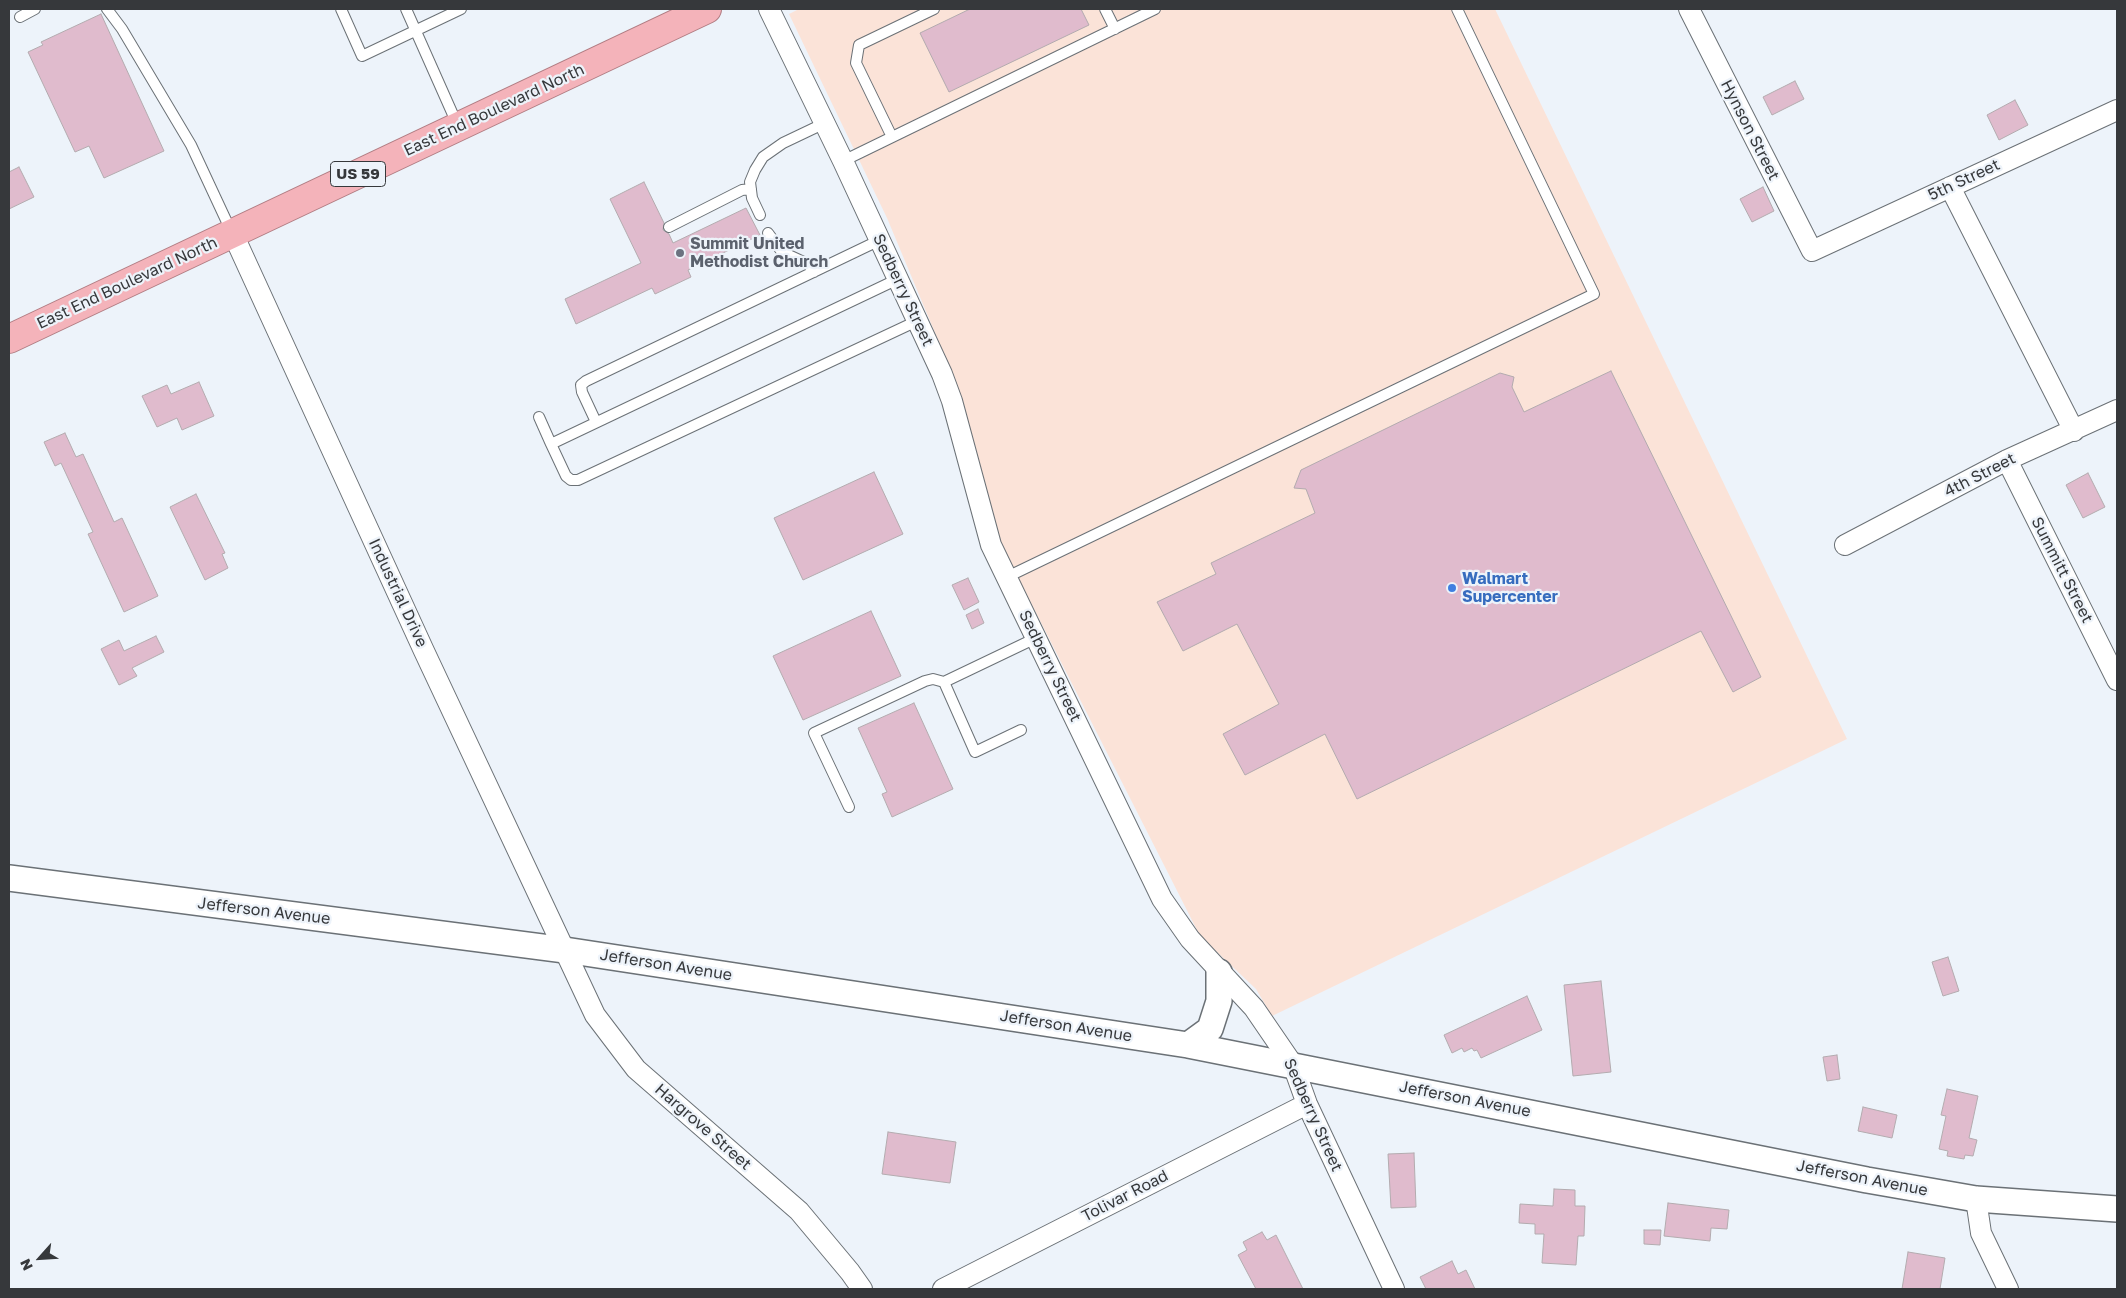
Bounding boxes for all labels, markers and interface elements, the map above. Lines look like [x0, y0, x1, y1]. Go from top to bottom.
street label: East End Boulevard North [401, 60, 587, 160]
street label: Hynson Street [1716, 77, 1784, 183]
street label: 5th Street [1925, 155, 2003, 205]
road number: US 59 [330, 162, 386, 186]
street label: Sedberry Street [869, 231, 937, 349]
street label: East End Boulevard North [34, 233, 220, 333]
place label: Summit United Methodist Church [690, 234, 828, 272]
marker: Summit United Methodist Church [674, 247, 686, 259]
street label: 4th Street [1941, 449, 2019, 501]
street label: Summitt Street [2027, 514, 2097, 626]
street label: Industrial Drive [364, 536, 432, 650]
place label: Walmart Supercenter [1462, 569, 1558, 607]
marker: Walmart Supercenter [1446, 582, 1458, 594]
street label: Sedberry Street [1015, 607, 1085, 725]
street label: Jefferson Avenue [197, 893, 331, 929]
street label: Jefferson Avenue [599, 945, 733, 985]
street label: Jefferson Avenue [999, 1006, 1133, 1046]
street label: Sedberry Street [1279, 1055, 1347, 1175]
street label: Jefferson Avenue [1398, 1077, 1532, 1121]
street label: Hargrove Street [651, 1080, 755, 1174]
street label: Jefferson Avenue [1795, 1156, 1929, 1200]
street label: Tolivar Road [1079, 1166, 1171, 1226]
north arrow [15, 1233, 65, 1283]
text: N [16, 1256, 36, 1273]

